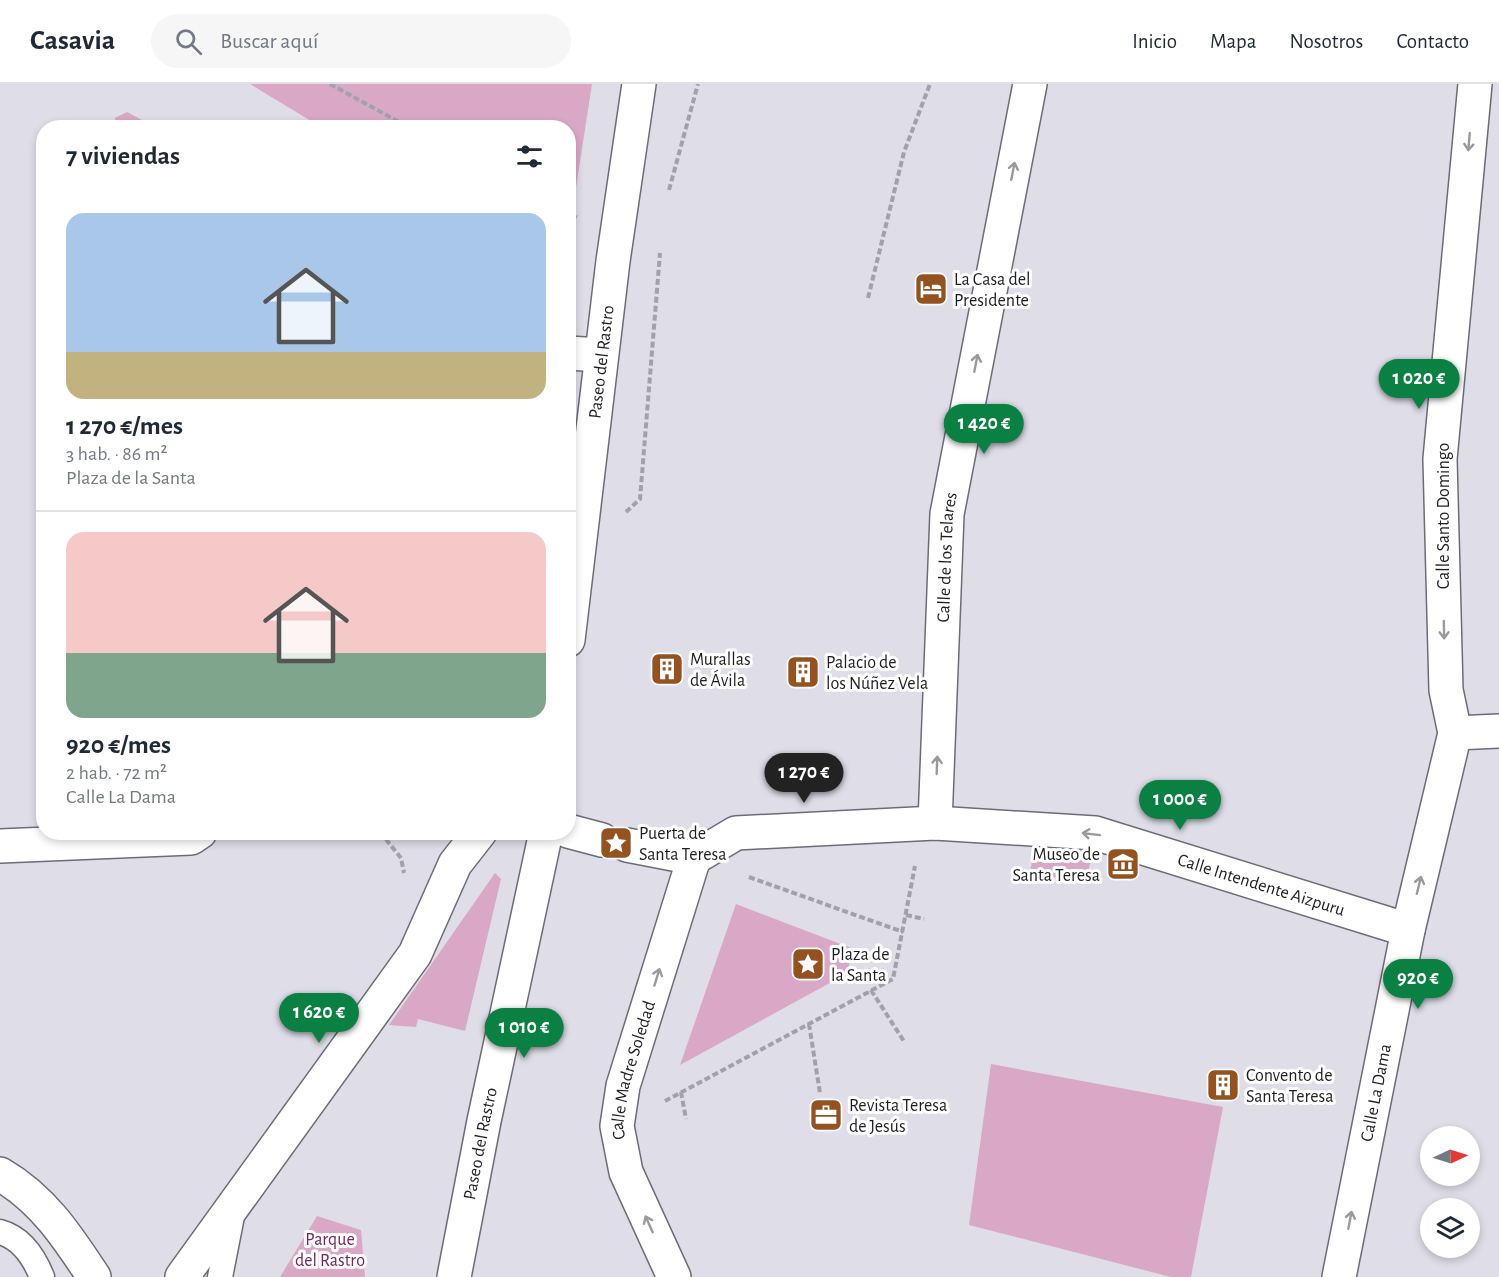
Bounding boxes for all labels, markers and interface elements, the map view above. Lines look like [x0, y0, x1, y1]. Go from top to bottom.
search box [151, 14, 571, 68]
icon: search [172, 25, 205, 58]
text: Casavia [30, 27, 115, 55]
text: Buscar aquí [220, 30, 318, 52]
text: Inicio [1132, 31, 1177, 52]
text: Mapa [1210, 31, 1257, 52]
text: Nosotros [1290, 31, 1363, 52]
text: Contacto [1396, 31, 1469, 52]
one-way arrow [1464, 132, 1475, 152]
icon: filters [513, 140, 546, 173]
text: 7 viviendas [66, 143, 180, 169]
one-way arrow [1008, 162, 1019, 182]
icon: home [252, 252, 360, 360]
hotel icon: La Casa del Presidente [913, 271, 949, 307]
place label: La Casa del Presidente [954, 271, 1030, 310]
street label: Paseo del Rastro [586, 304, 618, 420]
one-way arrow [971, 354, 982, 373]
pin: 1 020 € [1364, 359, 1474, 410]
text: 1 020 € [1393, 368, 1445, 388]
pin: 1 420 € [929, 404, 1039, 455]
text: 1 270 €/mes [66, 413, 183, 439]
text: 1 420 € [958, 413, 1010, 433]
street label: Calle Santo Domingo [1435, 443, 1453, 589]
text: 3 hab. · 86 m² [66, 444, 167, 464]
text: Plaza de la Santa [66, 468, 196, 488]
street label: Calle de los Telares [935, 491, 961, 623]
icon: home [252, 571, 360, 679]
one-way arrow [1439, 619, 1450, 639]
building icon: Murallas de Ávila [649, 651, 685, 687]
place label: Murallas de Ávila [690, 651, 751, 690]
building icon: Palacio de los Núñez Vela [785, 654, 821, 690]
place label: Palacio de los Núñez Vela [826, 654, 928, 693]
text: 920 €/mes [66, 732, 171, 758]
pin: 1 270 € [749, 753, 859, 804]
one-way arrow [932, 755, 943, 775]
text: 1 270 € [778, 762, 830, 782]
text: 2 hab. · 72 m² [66, 763, 167, 783]
pin: 1 000 € [1125, 780, 1235, 831]
text: Calle La Dama [66, 787, 176, 807]
text: 1 000 € [1153, 789, 1207, 809]
place icon: Puerta de Santa Teresa [598, 825, 634, 861]
place label: Puerta de Santa Teresa [639, 825, 727, 864]
one-way arrow [1082, 828, 1101, 839]
place label: Museo de Santa Teresa [1012, 846, 1100, 885]
museum icon: Museo de Santa Teresa [1105, 846, 1141, 882]
street label: Calle Intendente Aizpuru [1175, 851, 1347, 920]
one-way arrow [1414, 875, 1425, 895]
place icon: Plaza de la Santa [790, 946, 826, 982]
place label: Plaza de la Santa [831, 946, 889, 985]
pin: 920 € [1376, 959, 1460, 1010]
one-way arrow [652, 968, 663, 987]
text: 920 € [1397, 968, 1439, 988]
pin: 1 620 € [264, 993, 374, 1044]
street label: Calle Madre Soledad [608, 999, 659, 1141]
text: 1 620 € [293, 1002, 345, 1022]
pin: 1 010 € [469, 1008, 579, 1059]
text: 1 010 € [499, 1017, 549, 1037]
street label: Calle La Dama [1358, 1042, 1395, 1143]
building icon: Convento de Santa Teresa [1205, 1067, 1241, 1103]
place label: Convento de Santa Teresa [1246, 1067, 1334, 1106]
street label: Paseo del Rastro [461, 1086, 501, 1201]
office icon: Revista Teresa de Jesús [808, 1097, 844, 1133]
place label: Revista Teresa de Jesús [849, 1097, 947, 1136]
north arrow [1420, 1126, 1480, 1186]
map controls [1420, 1126, 1480, 1258]
button: layers [1420, 1198, 1480, 1258]
one-way arrow [1345, 1210, 1356, 1230]
one-way arrow [642, 1216, 654, 1234]
park label: Parque del Rastro [295, 1231, 365, 1270]

